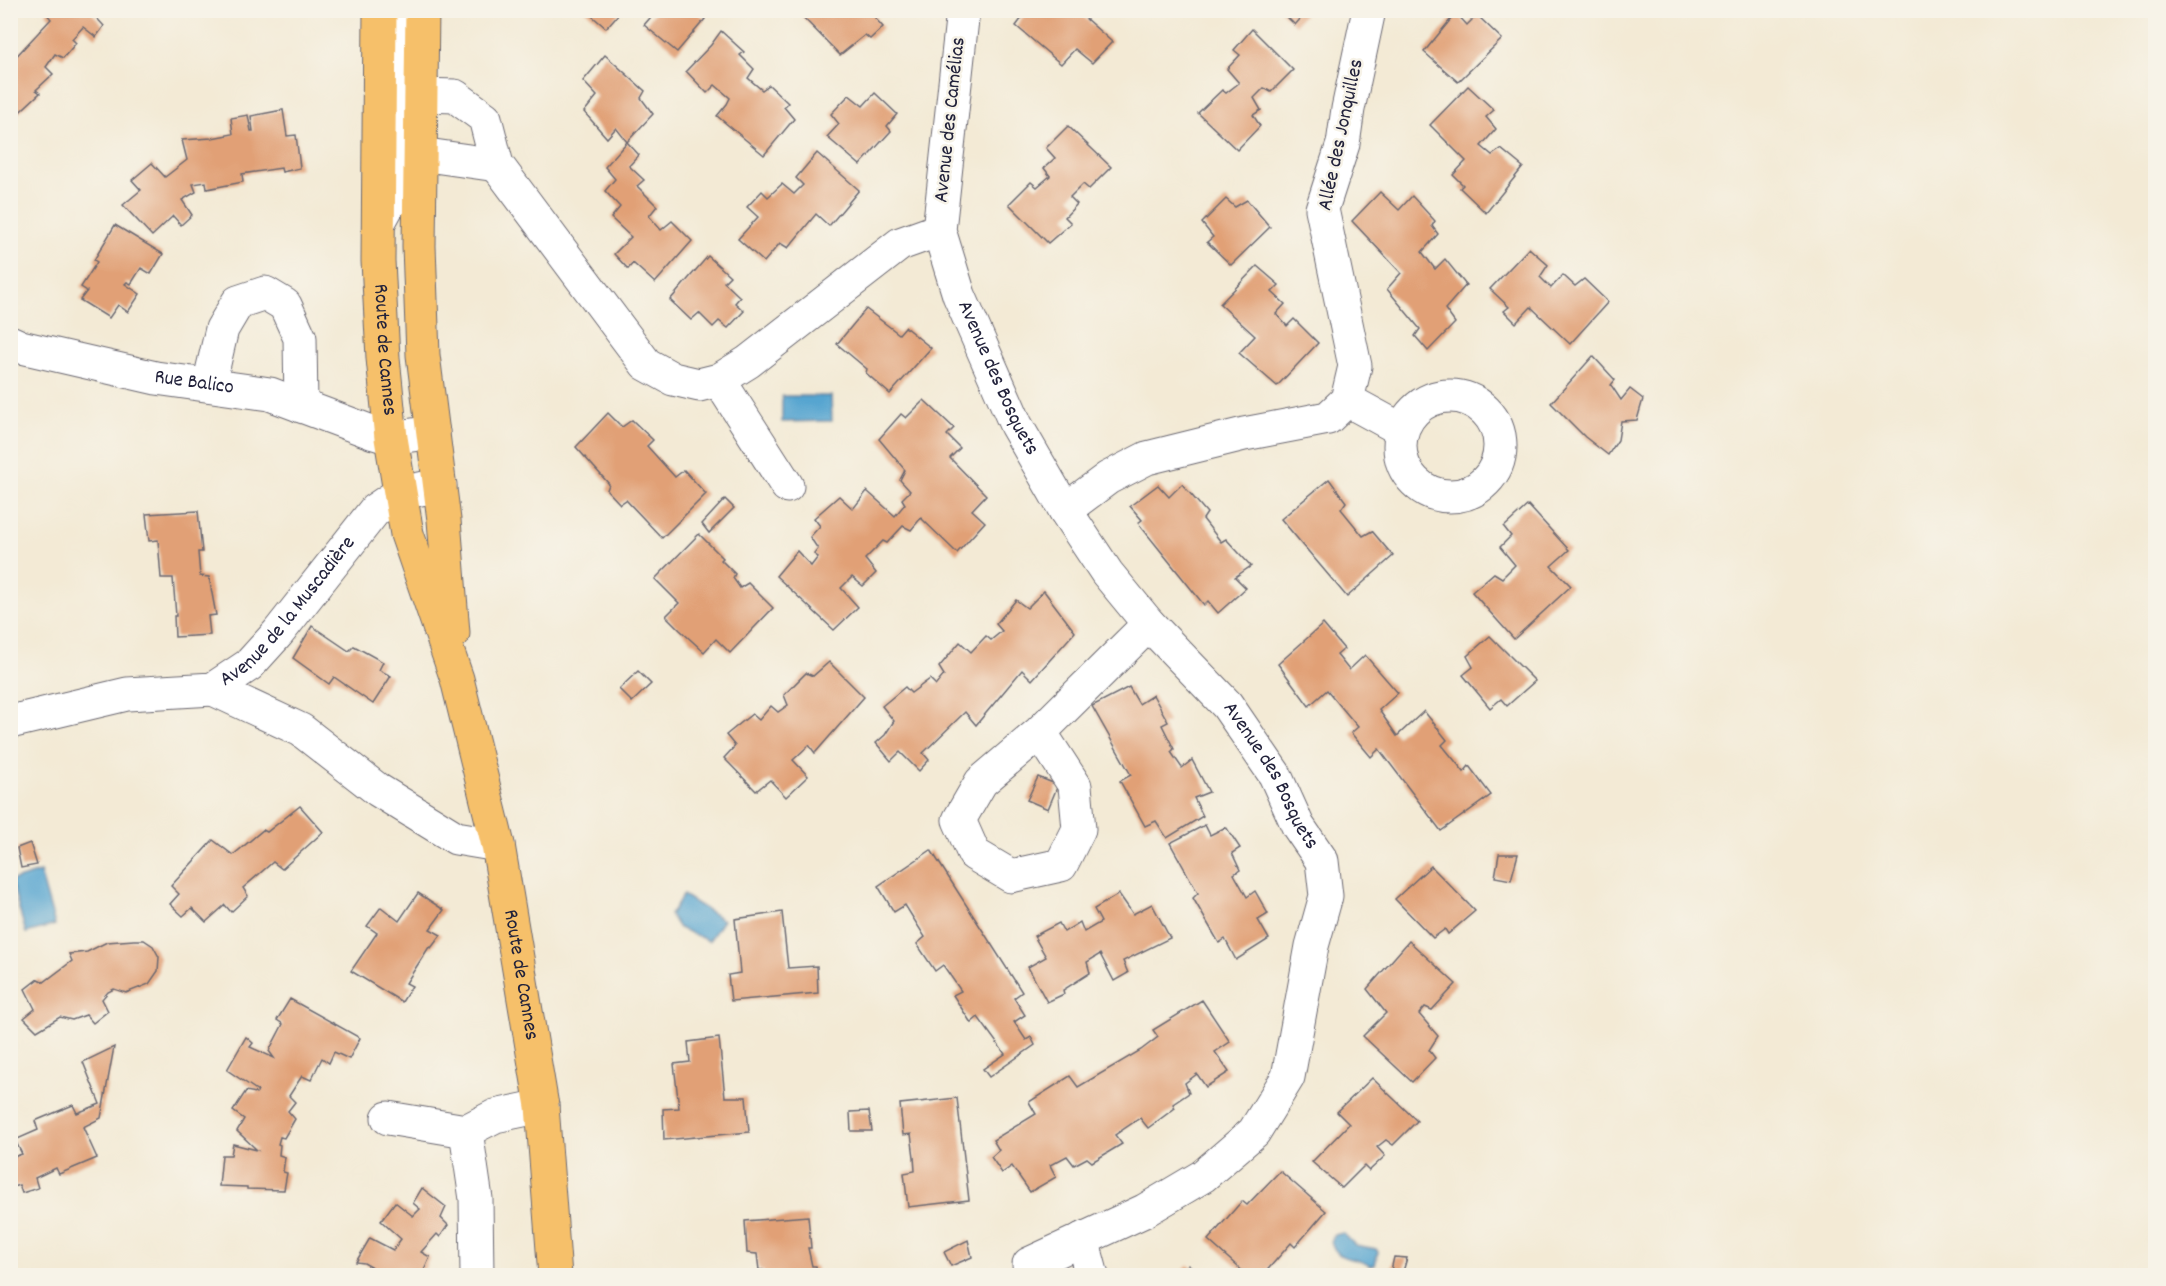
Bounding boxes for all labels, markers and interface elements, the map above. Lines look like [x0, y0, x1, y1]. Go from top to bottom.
street label: Avenue des Camélias [927, 36, 975, 204]
street label: Allée des Jonquilles [1311, 56, 1373, 214]
street label: Route de Cannes [364, 283, 404, 417]
street label: Avenue des Bosquets [948, 296, 1046, 462]
street label: Rue Balico [152, 363, 236, 404]
street label: Avenue de la Muscadière [214, 530, 364, 695]
street label: Avenue des Bosquets [1214, 696, 1325, 856]
street label: Route de Cannes [494, 907, 546, 1043]

